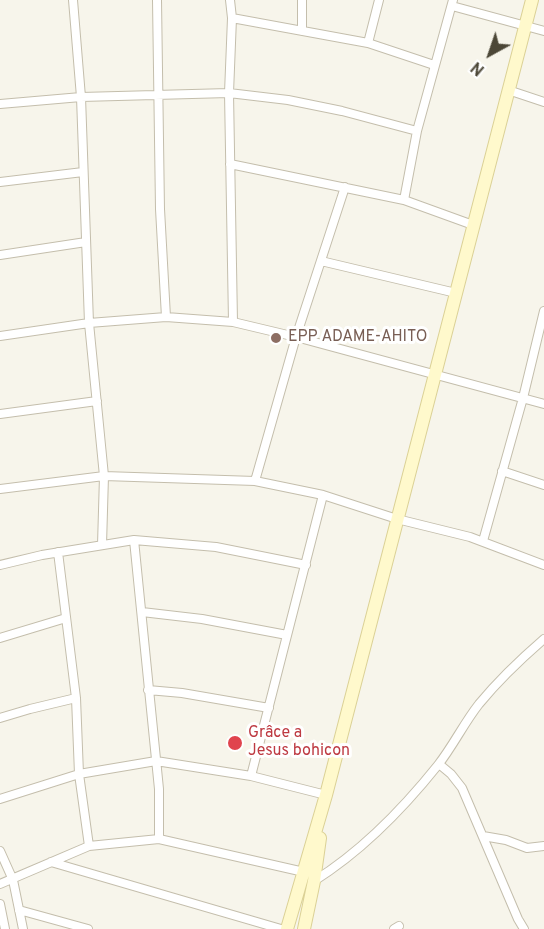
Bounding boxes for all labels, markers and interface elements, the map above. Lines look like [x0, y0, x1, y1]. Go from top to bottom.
north arrow [460, 24, 520, 84]
text: N [468, 56, 489, 79]
place label: EPP ADAME-AHITO [288, 328, 427, 348]
marker: EPP ADAME-AHITO [269, 331, 283, 345]
place label: Grâce a Jesus bohicon [248, 724, 350, 762]
marker: Grâce a Jesus bohicon [226, 734, 244, 752]

